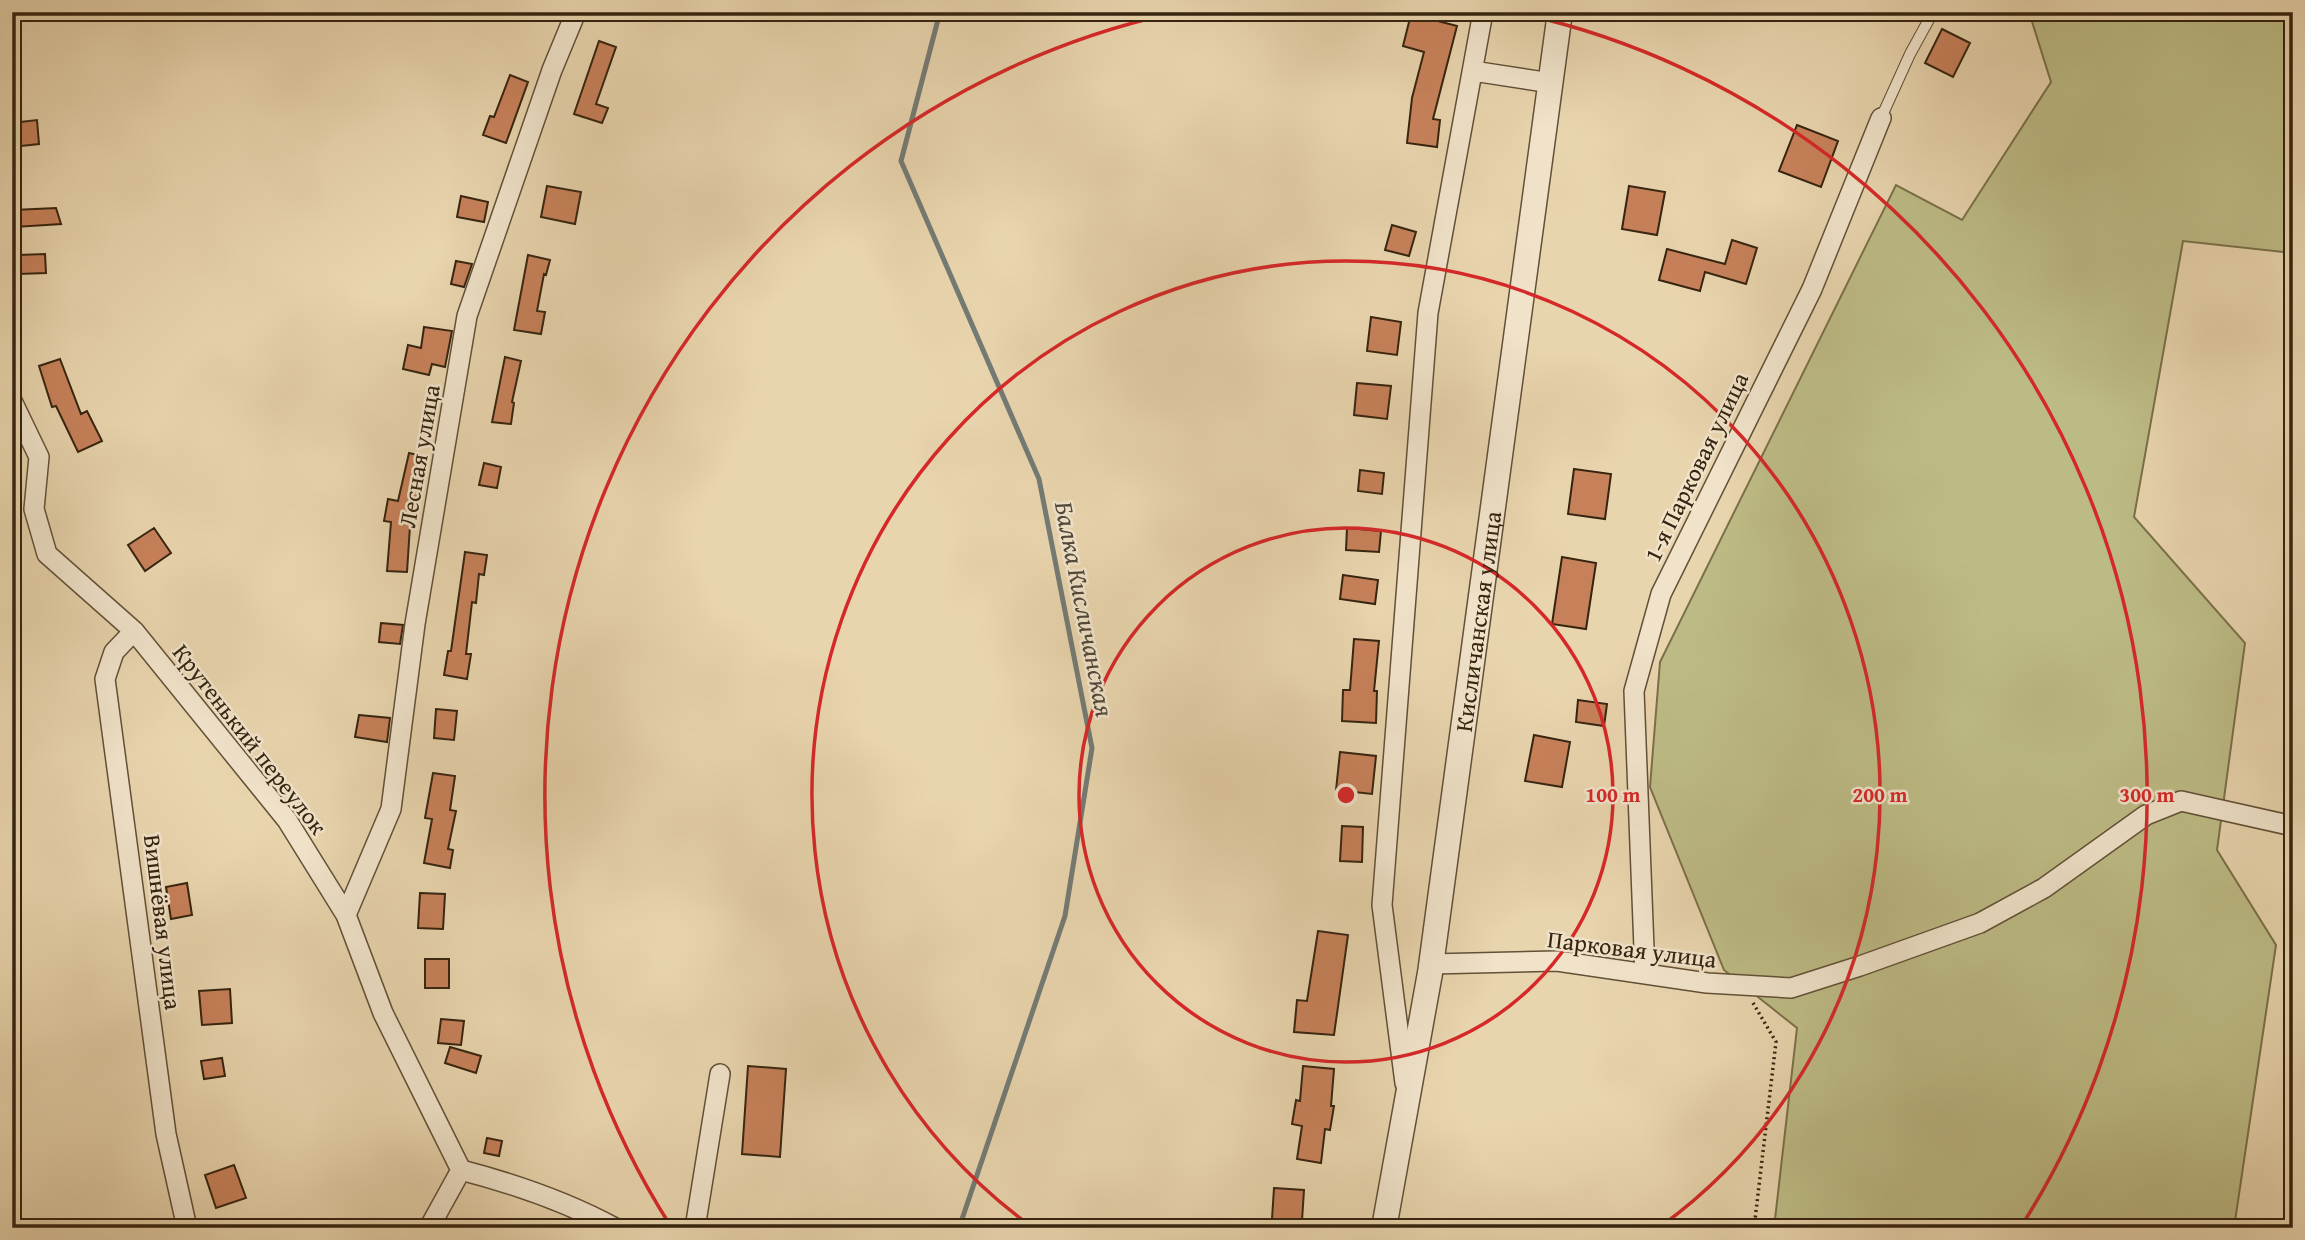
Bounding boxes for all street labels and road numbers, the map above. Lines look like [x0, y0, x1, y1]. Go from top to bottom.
street label: 1-я Парковая улица [1635, 366, 1757, 568]
street label: Лесная улица [389, 381, 449, 530]
street label: Кисличанская улица [1445, 508, 1510, 734]
street label: Крутенький переулок [164, 636, 336, 842]
street label: Вишнёвая улица [135, 832, 191, 1012]
street label: Парковая улица [1545, 921, 1719, 977]

